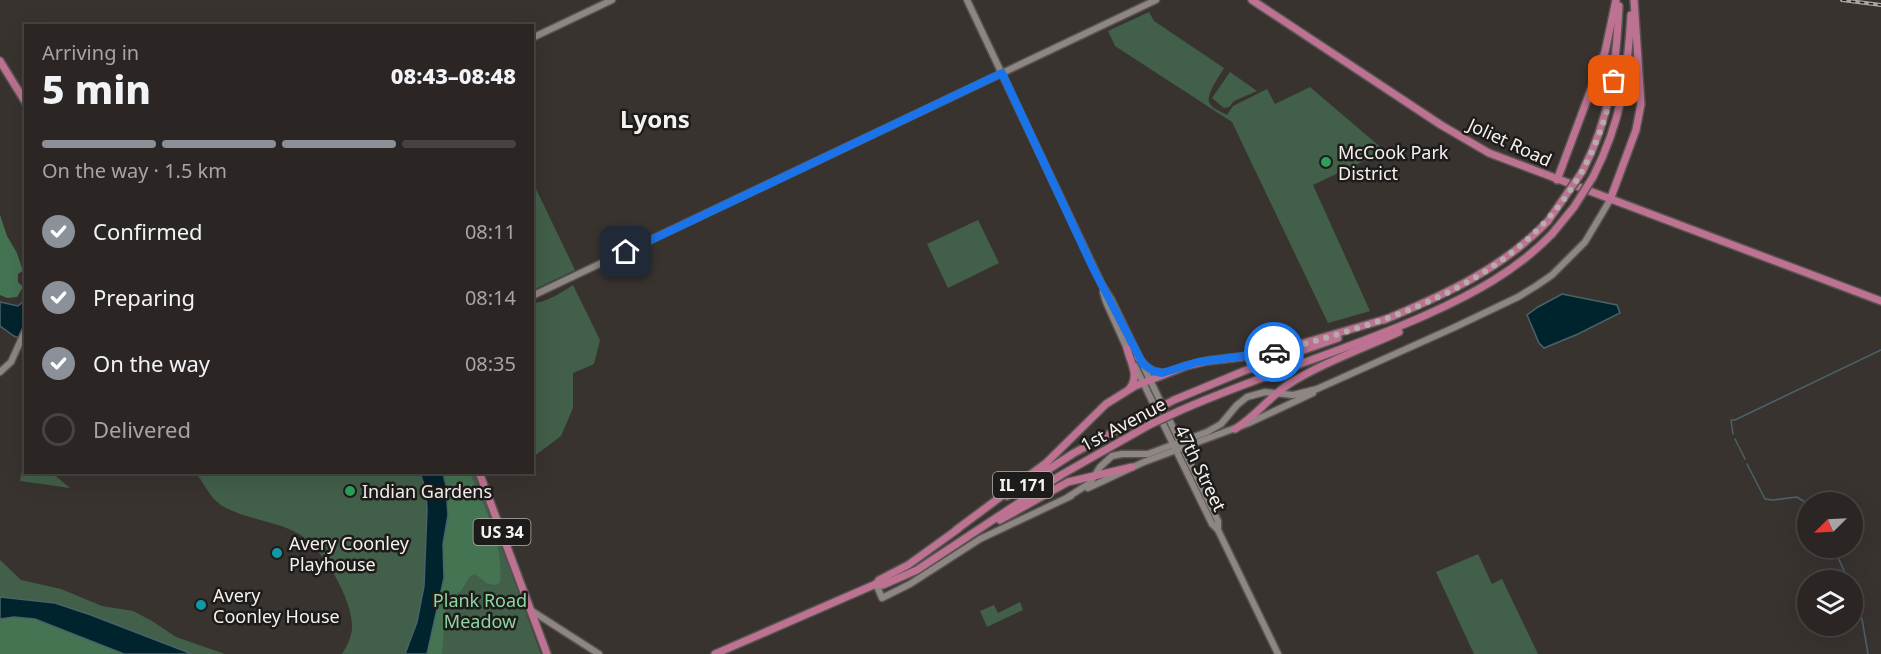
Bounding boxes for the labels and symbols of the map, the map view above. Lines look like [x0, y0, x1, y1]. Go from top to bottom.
pin [1588, 55, 1639, 106]
district label: Lyons [620, 102, 690, 135]
street label: Joliet Road [1462, 111, 1556, 172]
place label: McCook Park District [1338, 140, 1449, 185]
marker: McCook Park District [1319, 155, 1333, 169]
pin [600, 226, 651, 277]
courier [1244, 322, 1304, 382]
street label: 1st Avenue [1076, 392, 1170, 456]
street label: 47th Street [1170, 421, 1232, 516]
road number: IL 171 [993, 472, 1053, 498]
place label: Indian Gardens [362, 479, 492, 503]
marker: Indian Gardens [343, 484, 357, 498]
north arrow [1797, 492, 1863, 558]
road number: US 34 [474, 519, 530, 545]
place label: Avery Coonley Playhouse [289, 531, 410, 576]
marker: Avery Coonley Playhouse [270, 546, 284, 560]
place label: Avery Coonley House [213, 583, 340, 628]
park label: Plank Road Meadow [433, 588, 527, 633]
marker: Avery Coonley House [194, 598, 208, 612]

